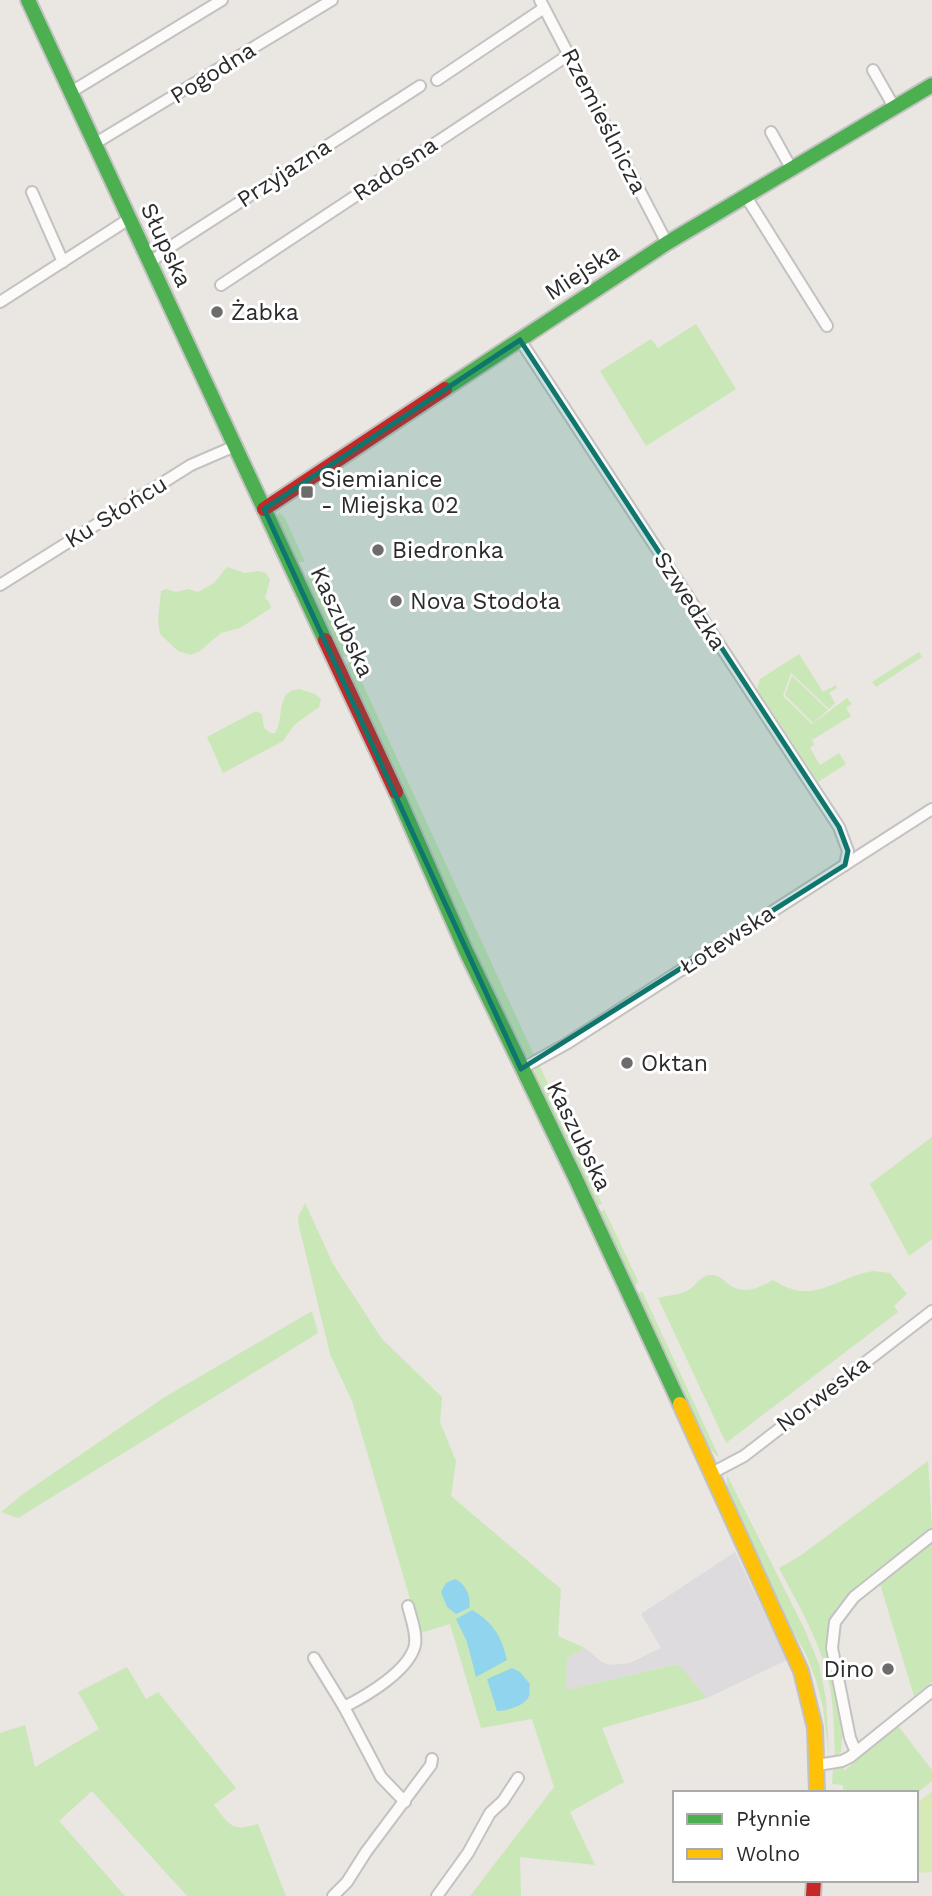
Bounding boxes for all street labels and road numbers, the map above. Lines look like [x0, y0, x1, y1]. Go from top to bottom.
street label: Pogodna [165, 36, 261, 110]
street label: Rzemieślnicza [556, 44, 652, 198]
street label: Radosna [348, 131, 442, 207]
street label: Przyjazna [232, 133, 336, 213]
street label: Słupska [135, 199, 197, 291]
street label: Miejska [540, 238, 624, 306]
street label: Ku Słońcu [60, 470, 172, 554]
street label: Szwedzka [648, 547, 732, 655]
street label: Kaszubska [305, 562, 379, 682]
street label: Łotewska [675, 899, 779, 981]
street label: Kaszubska [541, 1077, 617, 1195]
street label: Norweska [771, 1350, 875, 1438]

